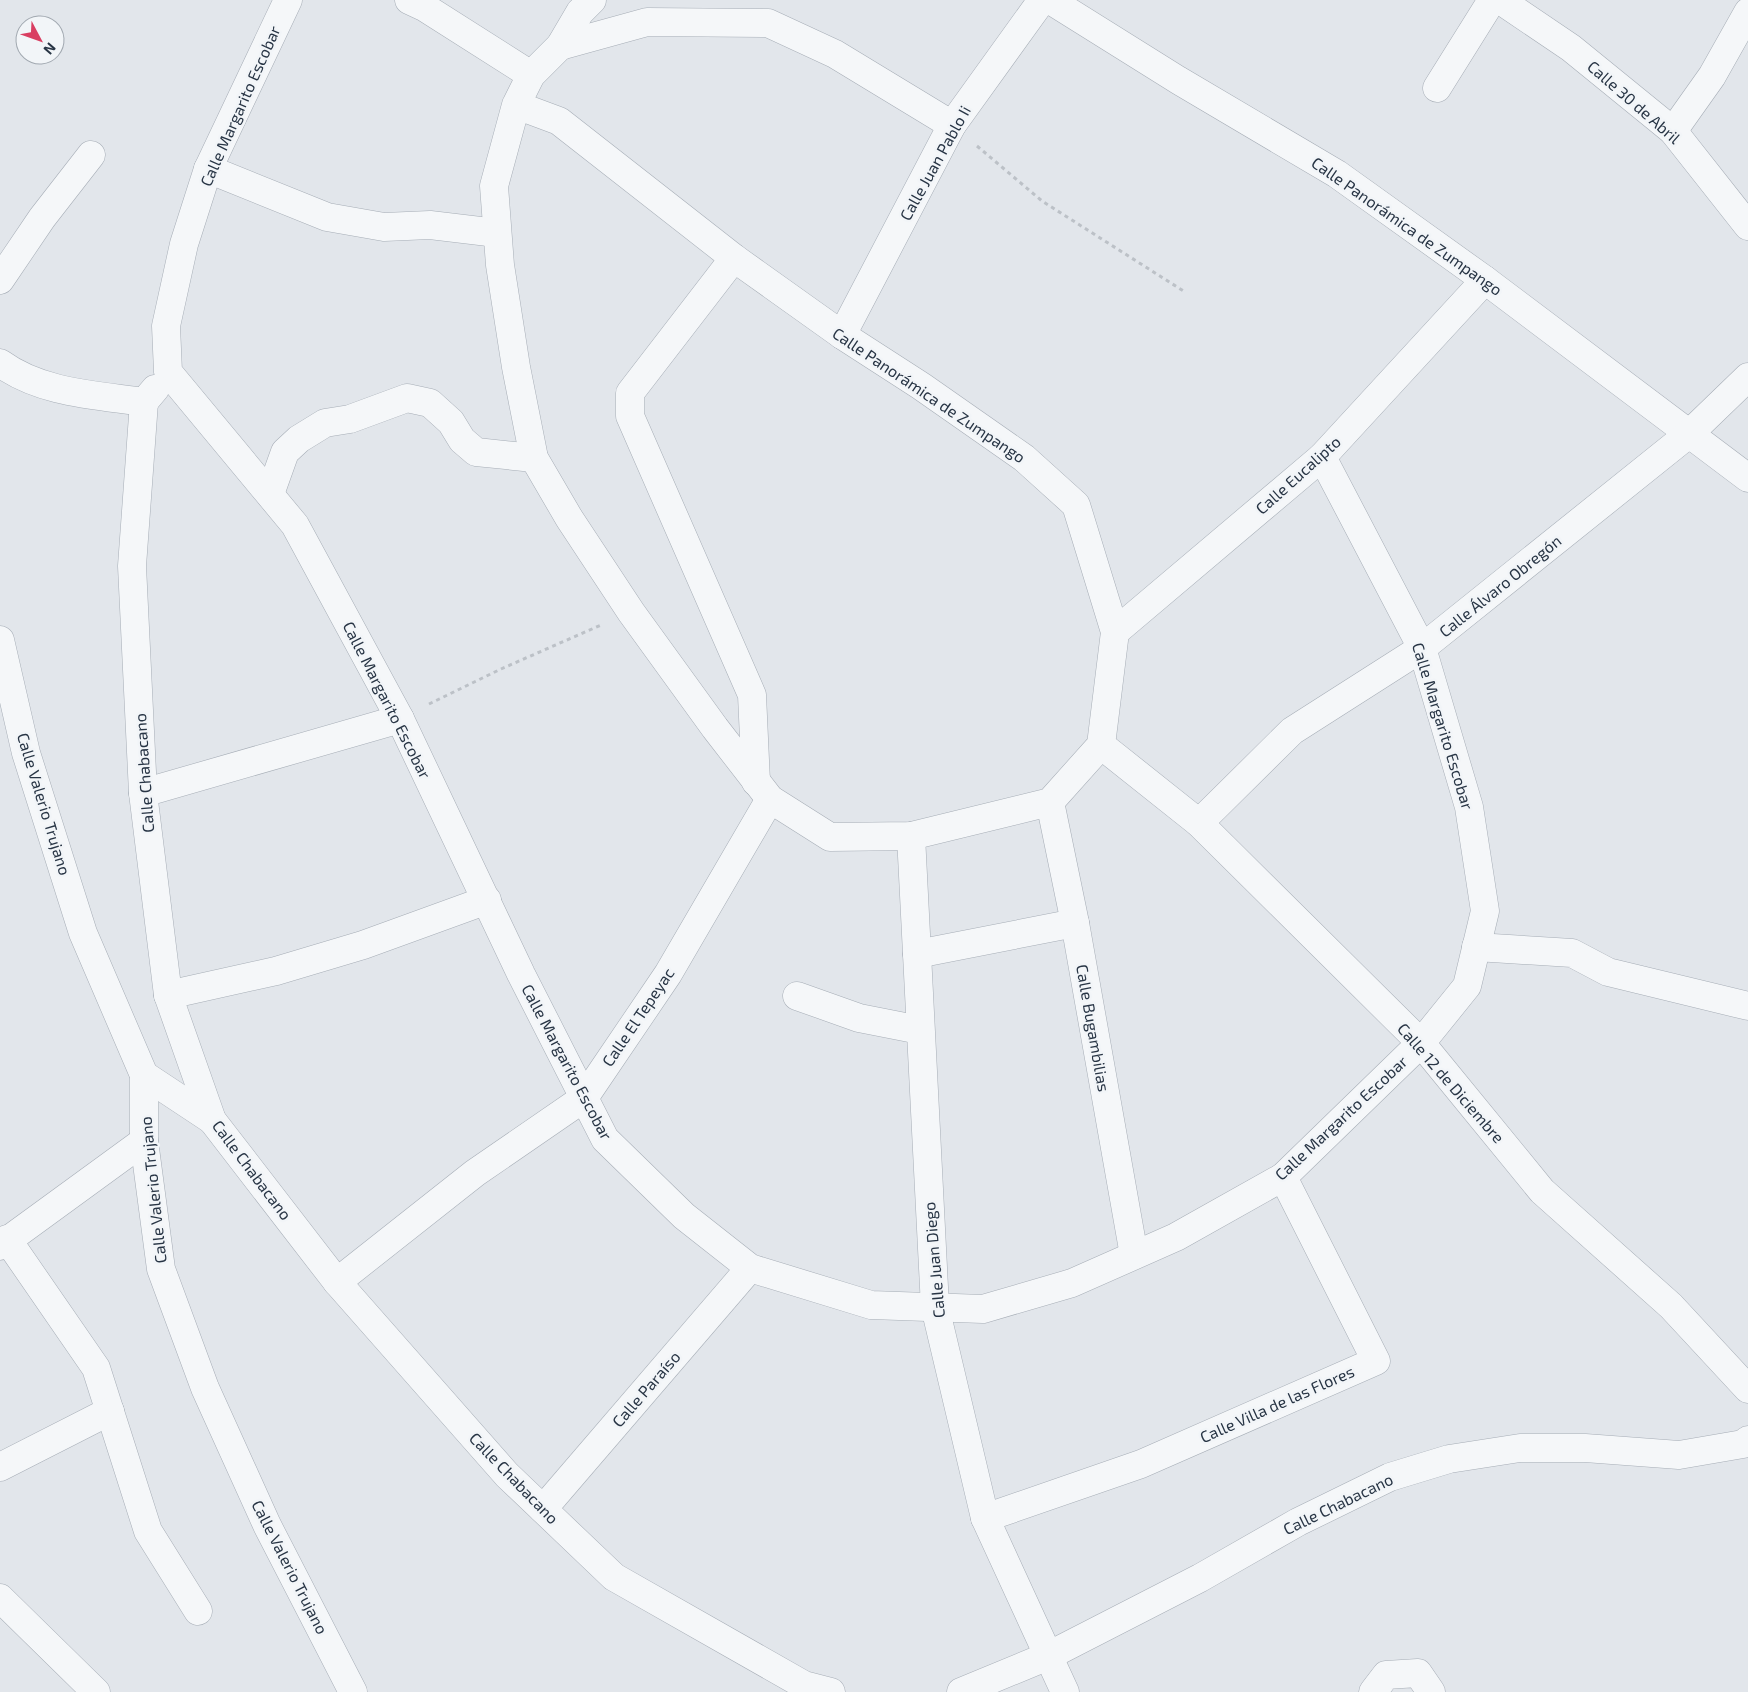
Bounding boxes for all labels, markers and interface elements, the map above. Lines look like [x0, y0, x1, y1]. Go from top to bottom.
north arrow [15, 15, 65, 65]
street label: Calle Margarito Escobar [196, 22, 284, 189]
text: N [40, 39, 60, 58]
street label: Calle 30 de Abril [1584, 56, 1685, 147]
street label: Calle Juan Pablo Ii [895, 102, 974, 223]
street label: Calle Panorámica de Zumpango [1308, 152, 1506, 299]
street label: Calle Panorámica de Zumpango [829, 323, 1029, 466]
street label: Calle Eucalipto [1251, 432, 1344, 518]
street label: Calle Álvaro Obregón [1435, 531, 1565, 641]
street label: Calle Margarito Escobar [340, 618, 436, 782]
street label: Calle Margarito Escobar [1409, 640, 1478, 812]
street label: Calle Chabacano [130, 713, 157, 833]
street label: Calle Valerio Trujano [13, 730, 75, 878]
street label: Calle Bugambilias [1073, 963, 1114, 1093]
street label: Calle El Tepeyac [598, 964, 678, 1070]
street label: Calle Margarito Escobar [518, 981, 617, 1143]
street label: Calle 12 de Diciembre [1394, 1019, 1509, 1147]
street label: Calle Margarito Escobar [1271, 1051, 1411, 1184]
street label: Calle Valerio Trujano [135, 1115, 171, 1265]
street label: Calle Chabacano [209, 1116, 296, 1223]
street label: Calle Juan Diego [919, 1201, 948, 1319]
street label: Calle Paraíso [608, 1347, 684, 1430]
street label: Calle Villa de las Flores [1197, 1361, 1357, 1446]
street label: Calle Chabacano [466, 1428, 563, 1527]
street label: Calle Chabacano [1280, 1469, 1396, 1538]
street label: Calle Valerio Trujano [248, 1497, 332, 1637]

